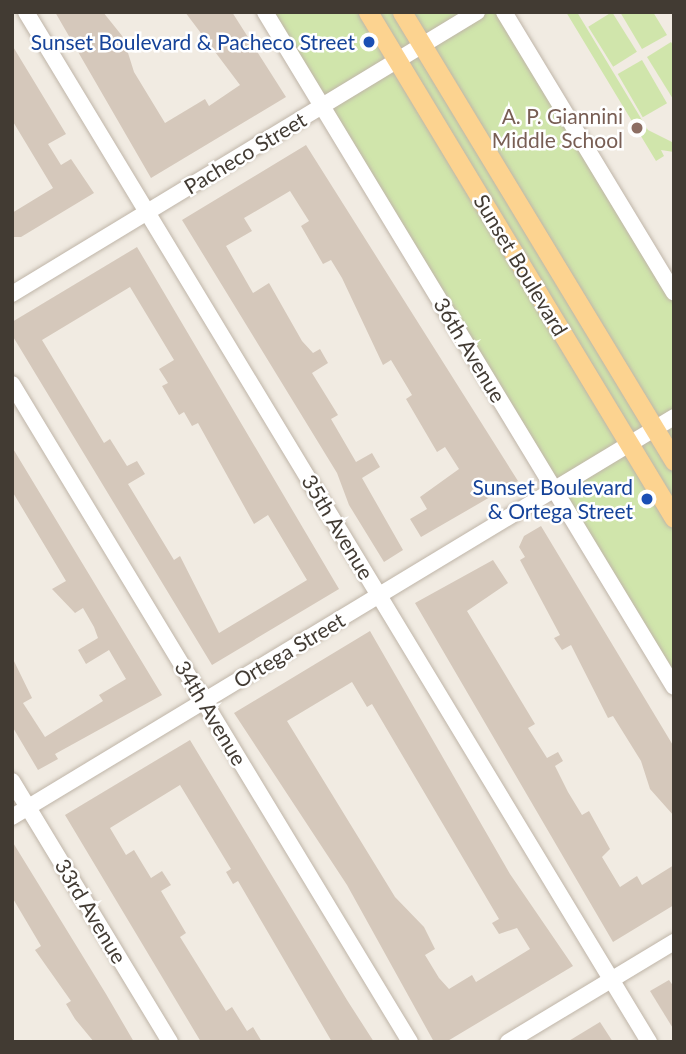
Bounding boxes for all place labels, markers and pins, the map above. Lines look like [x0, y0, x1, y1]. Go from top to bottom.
place label: Sunset Boulevard & Pacheco Street [31, 29, 355, 55]
marker: Sunset Boulevard & Pacheco Street [361, 34, 377, 50]
place label: A. P. Giannini Middle School [492, 103, 623, 153]
marker: A. P. Giannini Middle School [629, 120, 645, 136]
place label: Sunset Boulevard & Ortega Street [472, 474, 633, 524]
marker: Sunset Boulevard & Ortega Street [639, 491, 655, 507]

